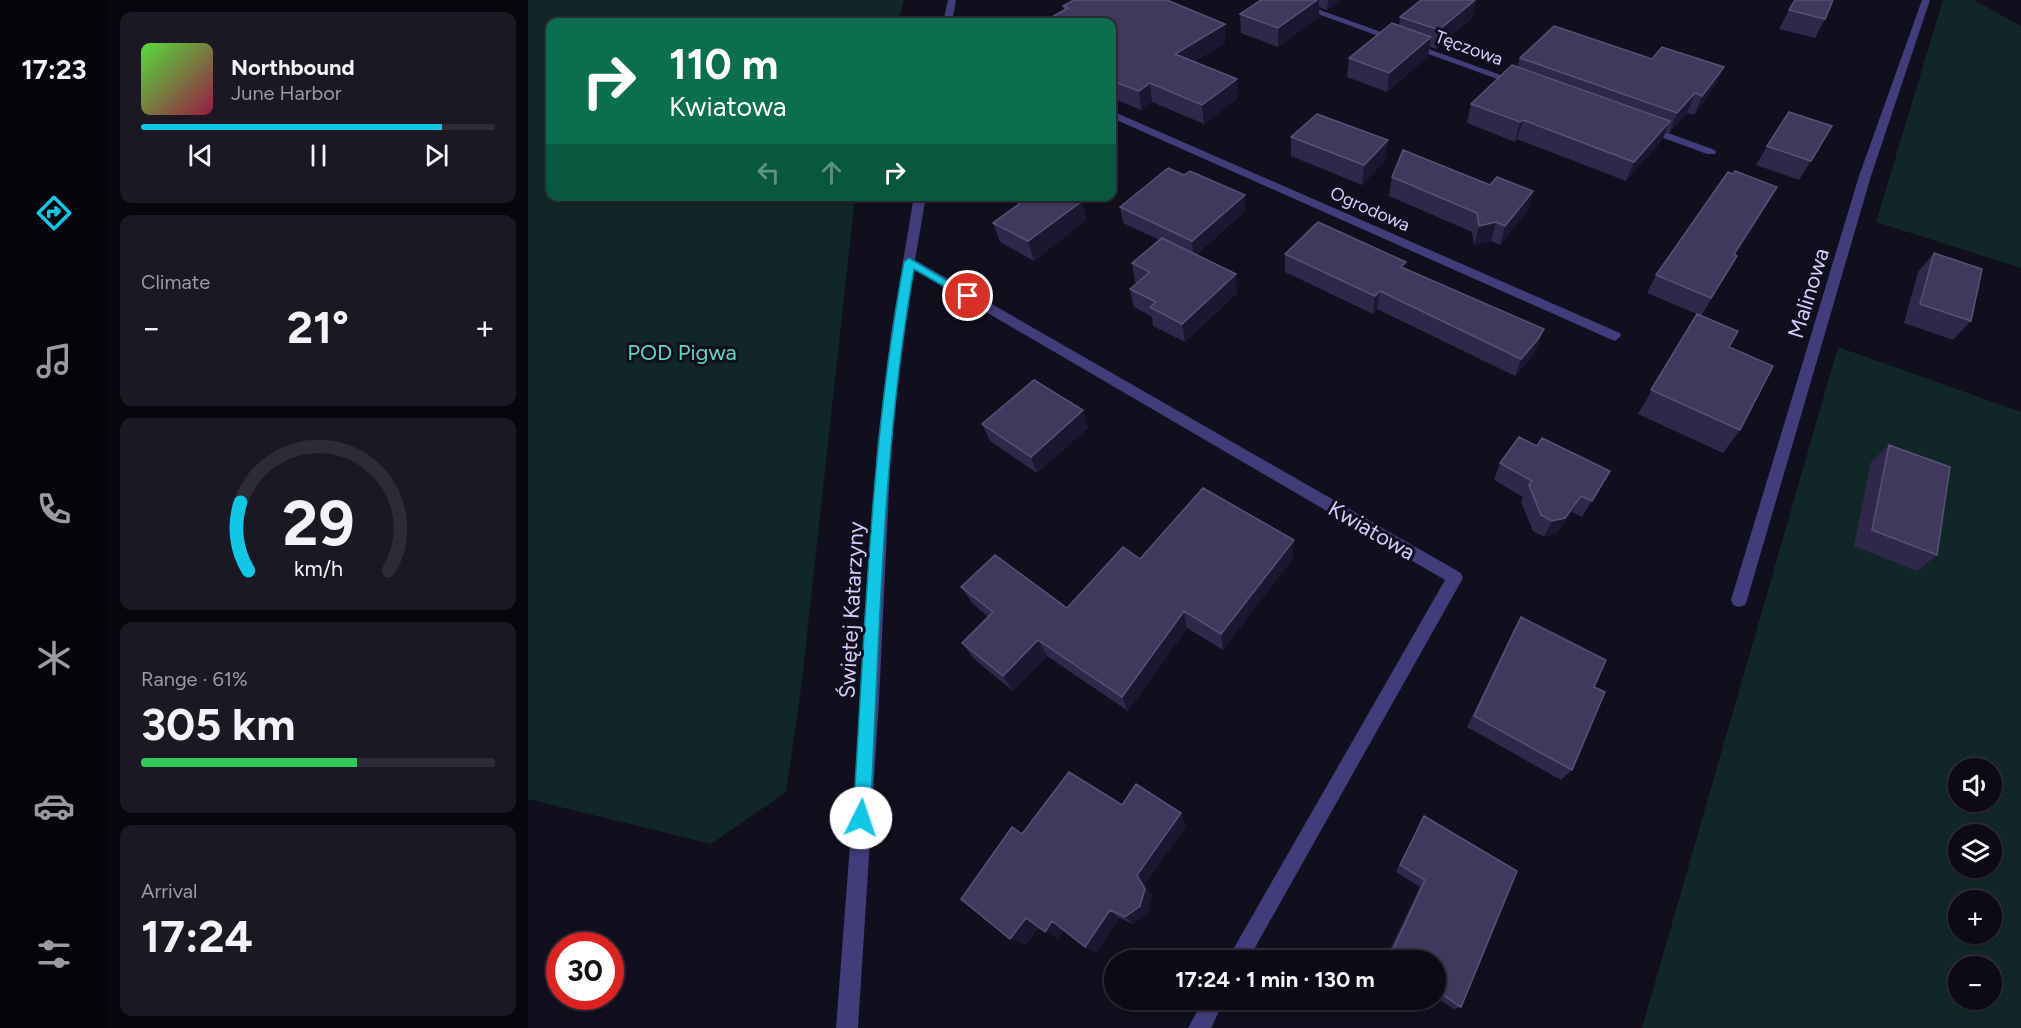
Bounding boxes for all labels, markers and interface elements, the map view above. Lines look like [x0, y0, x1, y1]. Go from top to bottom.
street label: Tęczowa [1432, 26, 1506, 70]
text: 110 m [669, 39, 778, 90]
icon: right [570, 42, 648, 120]
text: 17:23 [21, 53, 87, 86]
text: Northbound [231, 54, 355, 81]
text: June Harbor [231, 81, 342, 105]
text: Kwiatowa [669, 90, 787, 123]
icon: previous [184, 139, 217, 172]
icon: pause [302, 139, 335, 172]
icon: next [420, 139, 453, 172]
icon: left [752, 156, 785, 189]
icon: ahead [815, 156, 848, 189]
icon: right [878, 156, 911, 189]
street label: Ogrodowa [1327, 182, 1413, 236]
icon: directions [33, 192, 75, 234]
street label: Malinowa [1782, 245, 1835, 341]
text: Climate [141, 270, 210, 294]
pin [942, 270, 993, 321]
icon: arrive [951, 279, 984, 312]
text: 21° [287, 300, 349, 354]
text: − [141, 308, 162, 347]
text: + [474, 308, 495, 347]
park label: POD Pigwa [627, 339, 737, 366]
icon: music [33, 340, 75, 382]
text: 29 [282, 486, 354, 561]
icon: phone [33, 488, 75, 530]
street label: Kwiatowa [1324, 495, 1420, 566]
street label: Świętej Katarzyny [833, 521, 870, 699]
text: km/h [294, 556, 342, 581]
icon: climate [33, 637, 75, 679]
text: Range · 61% [141, 667, 248, 691]
text: 305 km [141, 697, 296, 751]
map controls [1948, 758, 2002, 1010]
button: sound [1948, 758, 2002, 812]
icon: car [33, 785, 75, 827]
position arrow [829, 786, 893, 850]
button: layers [1948, 824, 2002, 878]
text: Arrival [141, 879, 197, 903]
button: + [1948, 890, 2002, 944]
text: 17:24 [141, 909, 253, 963]
speed limit sign: 30 [546, 932, 624, 1010]
icon: filters [33, 933, 75, 975]
button: − [1948, 956, 2002, 1010]
text: 17:24 · 1 min · 130 m [1175, 966, 1375, 993]

